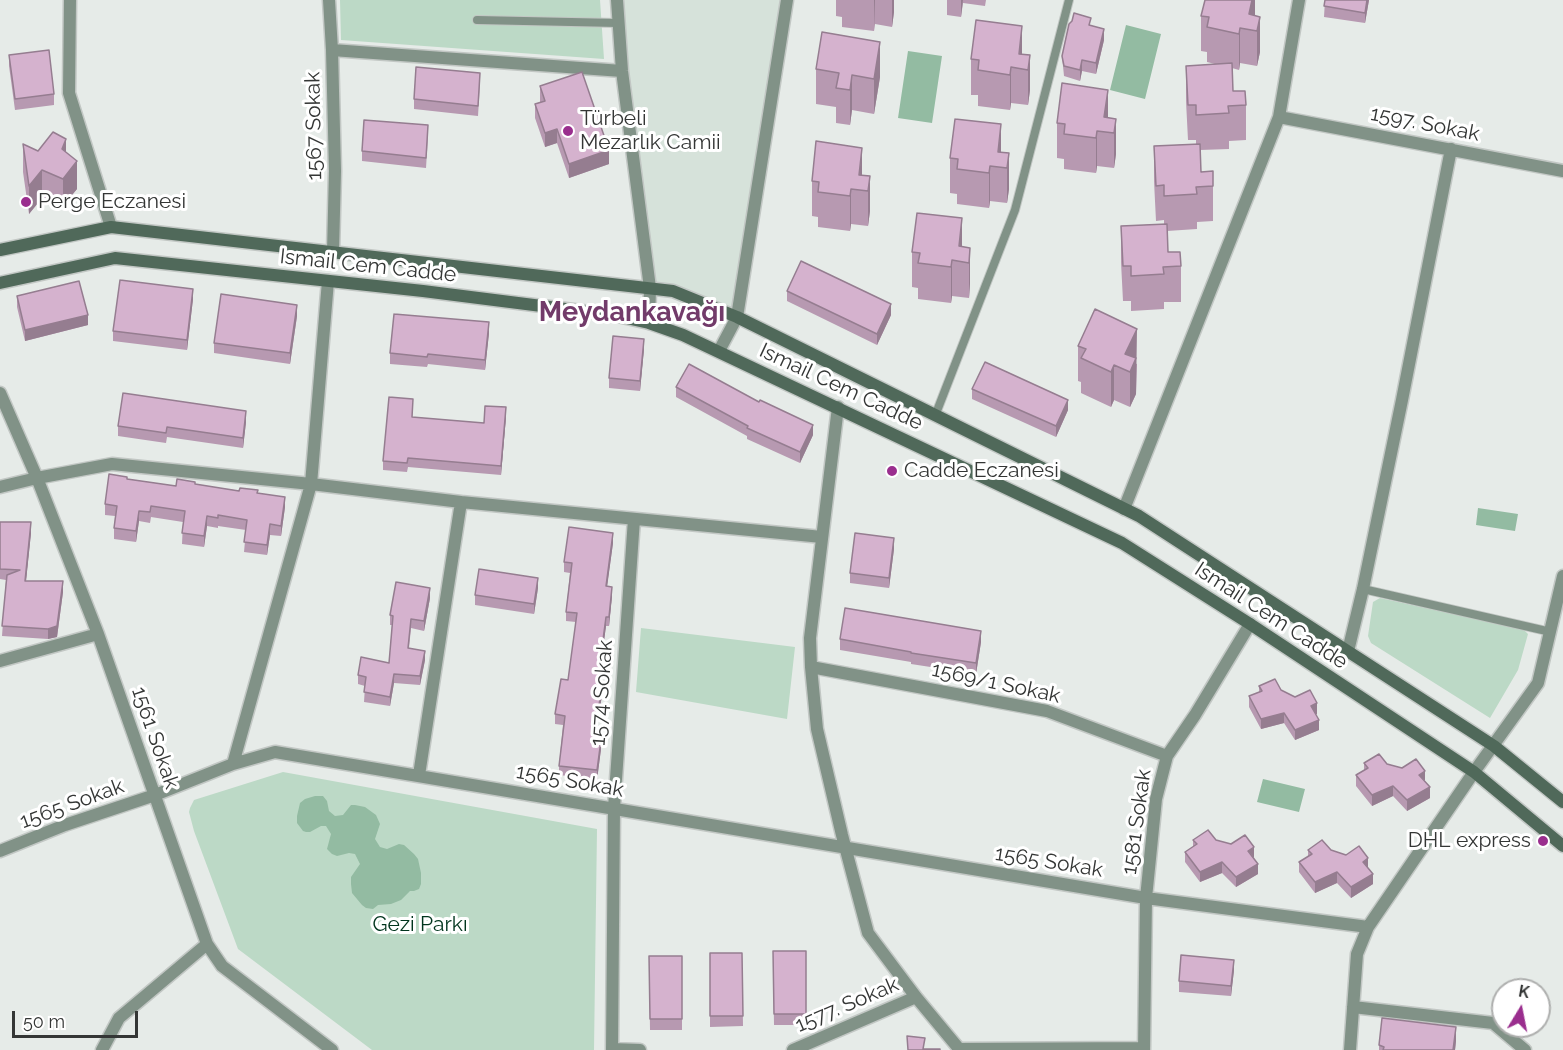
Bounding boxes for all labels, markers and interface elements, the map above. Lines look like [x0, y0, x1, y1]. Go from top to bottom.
street label: 1567 Sokak [300, 71, 328, 181]
street label: 1597. Sokak [1368, 101, 1482, 147]
place label: Türbeli Mezarlık Camii [580, 106, 721, 156]
marker: Türbeli Mezarlık Camii [561, 124, 575, 138]
place label: Perge Eczanesi [38, 189, 186, 215]
marker: Perge Eczanesi [19, 195, 33, 209]
street label: Ismail Cem Cadde [279, 244, 457, 288]
district label: Meydankavağı [539, 297, 725, 329]
street label: Ismail Cem Cadde [755, 338, 927, 436]
place label: Cadde Eczanesi [904, 458, 1059, 484]
marker: Cadde Eczanesi [885, 464, 899, 478]
street label: Ismail Cem Cadde [1190, 557, 1352, 675]
street label: 1574 Sokak [586, 639, 618, 747]
street label: 1569/1 Sokak [929, 657, 1063, 709]
street label: 1561 Sokak [126, 684, 184, 792]
street label: 1565 Sokak [514, 759, 626, 803]
street label: 1581 Sokak [1117, 768, 1157, 876]
street label: 1565 Sokak [17, 774, 127, 834]
place label: DHL express [1408, 828, 1531, 854]
marker: DHL express [1536, 834, 1550, 848]
street label: 1565 Sokak [993, 841, 1105, 883]
park label: Gezi Parkı [373, 912, 467, 938]
street label: 1577. Sokak [792, 972, 902, 1038]
north arrow [1491, 978, 1551, 1038]
text: K [1517, 981, 1531, 1002]
scale bar [15, 999, 141, 1037]
text: 50 m [23, 1011, 65, 1032]

